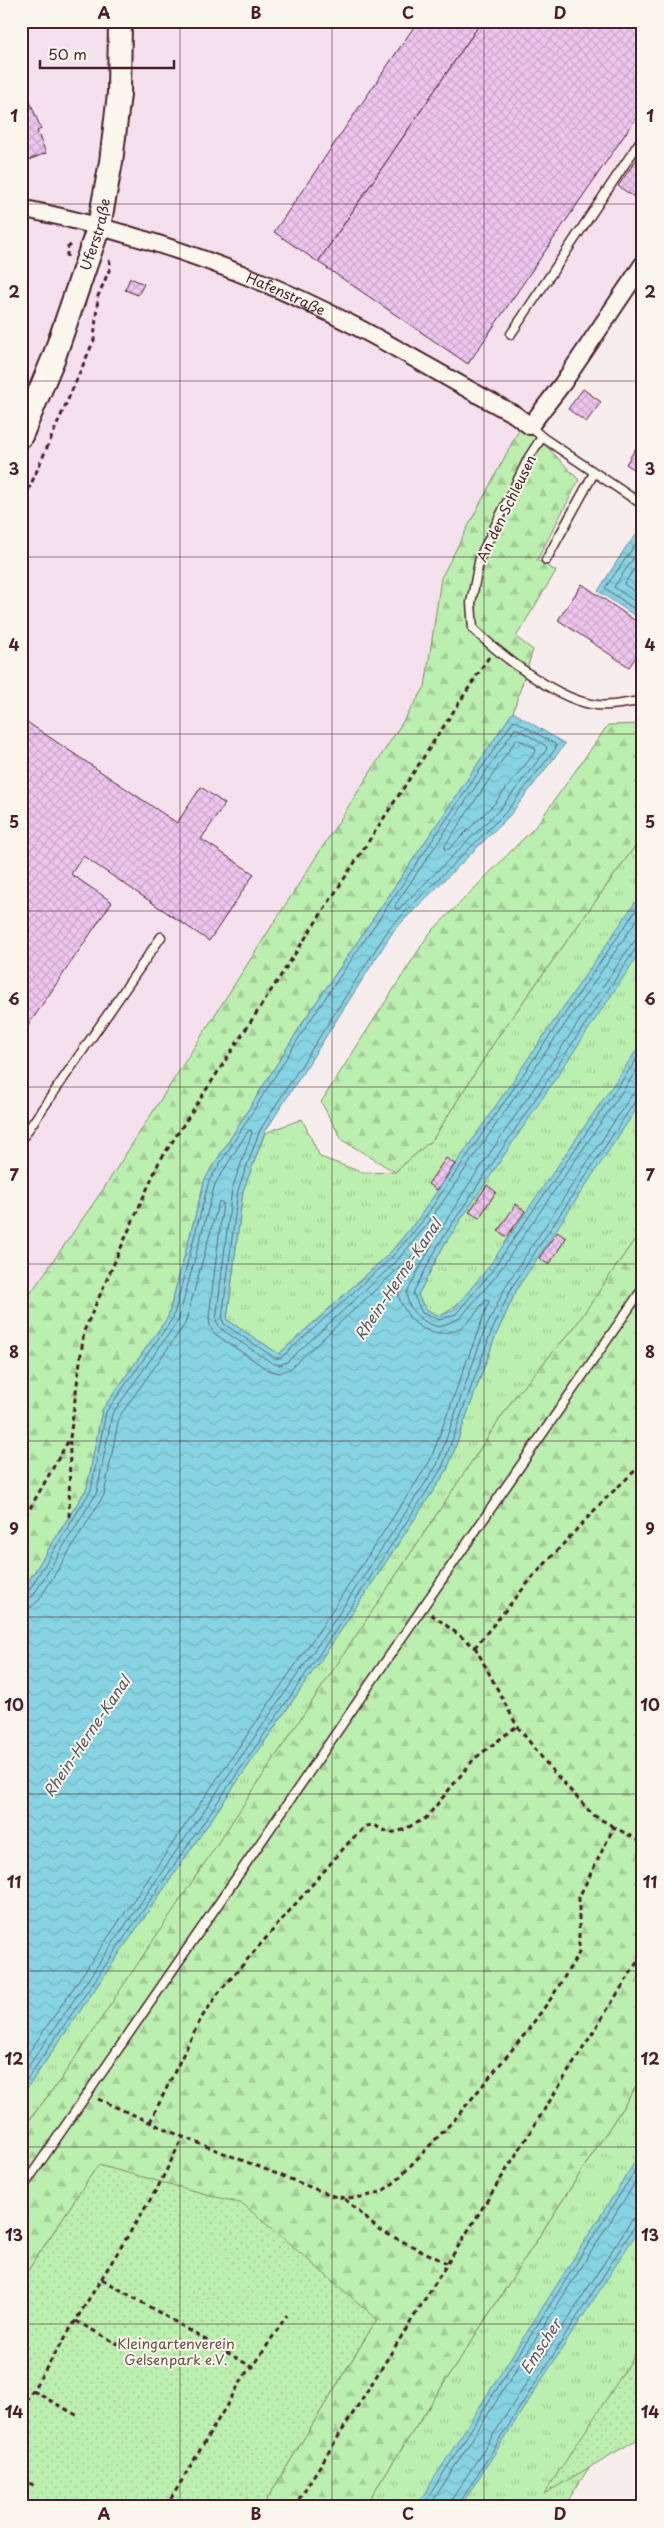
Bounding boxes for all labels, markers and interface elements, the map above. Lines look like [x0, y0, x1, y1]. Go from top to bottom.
text: A [98, 0, 111, 24]
text: B [251, 0, 262, 24]
text: C [402, 0, 414, 24]
text: D [554, 0, 566, 24]
scale bar [40, 38, 174, 70]
text: 50 m [48, 42, 87, 65]
text: 1 [10, 103, 18, 127]
text: 1 [646, 103, 654, 127]
street label: Uferstraße [74, 197, 114, 273]
street label: Hafenstraße [243, 266, 329, 320]
text: 2 [8, 279, 20, 303]
text: 2 [644, 279, 656, 303]
street label: An den Schleusen [471, 451, 541, 565]
text: 3 [9, 456, 19, 480]
text: 3 [645, 456, 655, 480]
text: 4 [9, 632, 20, 656]
text: 4 [645, 632, 656, 656]
text: 5 [9, 809, 19, 833]
text: 5 [645, 809, 655, 833]
text: 6 [8, 986, 20, 1010]
text: 6 [644, 986, 656, 1010]
text: 7 [9, 1162, 19, 1186]
text: 7 [645, 1162, 655, 1186]
water label: Rhein-Herne-Kanal [348, 1212, 448, 1344]
text: 8 [9, 1339, 19, 1363]
text: 8 [645, 1339, 655, 1363]
text: 9 [9, 1516, 19, 1540]
text: 9 [645, 1516, 655, 1540]
water label: Rhein-Herne-Kanal [37, 1669, 137, 1801]
text: 10 [4, 1692, 24, 1716]
text: 10 [640, 1692, 660, 1716]
text: 11 [7, 1869, 21, 1893]
text: 11 [643, 1869, 657, 1893]
text: 12 [5, 2046, 23, 2070]
text: 12 [641, 2046, 659, 2070]
text: 13 [5, 2222, 23, 2246]
text: 13 [641, 2222, 659, 2246]
water label: Emscher [514, 2312, 567, 2378]
park label: Kleingartenverein Gelsenpark e.V. [117, 2333, 235, 2370]
text: 14 [5, 2399, 23, 2423]
text: 14 [641, 2399, 659, 2423]
text: A [98, 2501, 111, 2525]
text: B [251, 2501, 262, 2525]
text: C [402, 2501, 414, 2525]
text: D [554, 2501, 566, 2525]

